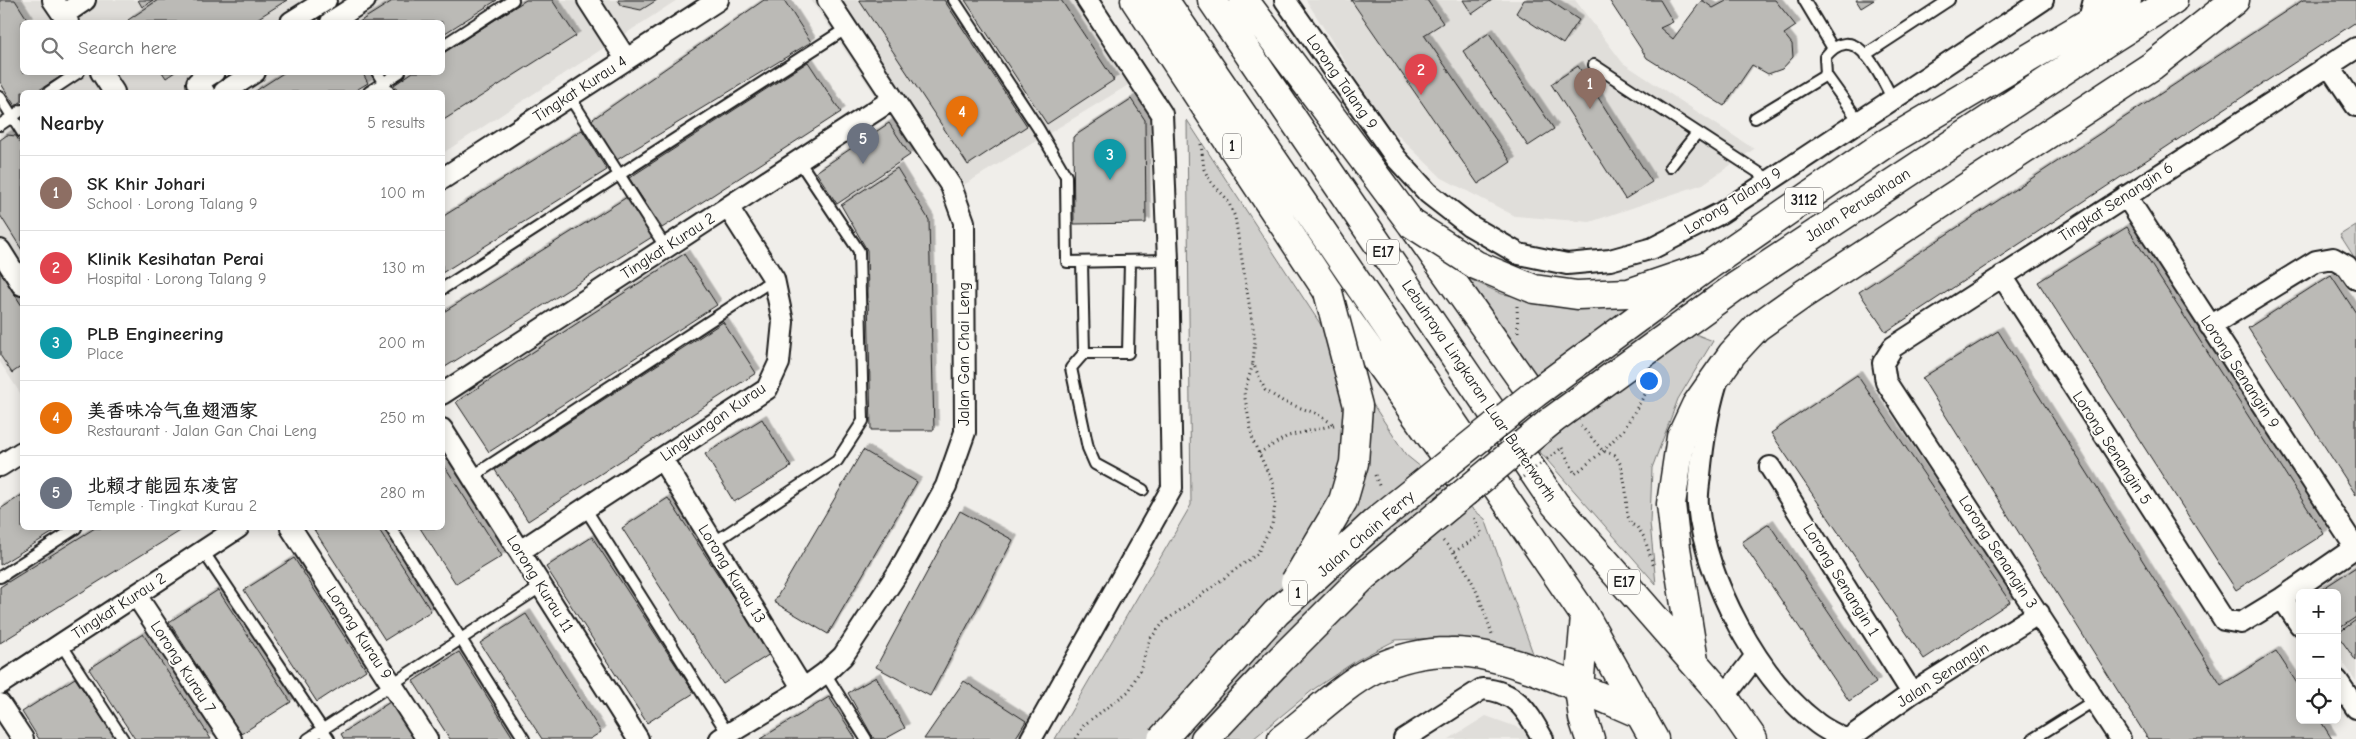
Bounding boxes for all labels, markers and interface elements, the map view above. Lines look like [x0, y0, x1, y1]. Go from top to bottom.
search box [20, 20, 445, 75]
street label: Lorong Talang 9 [1303, 31, 1381, 133]
icon: search [38, 34, 66, 62]
text: Search here [78, 37, 177, 59]
street label: Tingkat Kurau 4 [530, 52, 630, 126]
pin: 2 [1405, 54, 1437, 95]
pin: 1 [1574, 68, 1606, 109]
pin: 4 [946, 96, 978, 137]
text: Nearby [40, 111, 104, 135]
text: 5 results [367, 114, 425, 132]
pin: 5 [847, 123, 879, 164]
road number: 1 [1223, 134, 1241, 158]
pin: 3 [1094, 139, 1126, 180]
street label: Tingkat Senangin 6 [2055, 158, 2177, 246]
street label: Lorong Talang 9 [1681, 164, 1785, 238]
street label: Jalan Perusahaan [1802, 164, 1914, 246]
text: SK Khir Johari [87, 173, 205, 195]
text: 1 [53, 184, 59, 202]
text: 100 m [381, 184, 425, 202]
road number: 3112 [1785, 188, 1823, 212]
text: School · Lorong Talang 9 [87, 195, 258, 213]
street label: Tingkat Kurau 2 [618, 209, 718, 283]
road number: E17 [1367, 240, 1399, 264]
text: Klinik Kesihatan Perai [87, 248, 264, 270]
text: 2 [52, 259, 60, 277]
text: 130 m [382, 259, 425, 277]
text: Hospital · Lorong Talang 9 [87, 270, 267, 288]
street label: Lebuhraya Lingkaran Luar Butterworth [1398, 277, 1560, 505]
street label: Jalan Gan Chai Leng [955, 282, 973, 426]
street label: Lorong Senangin 9 [2197, 312, 2283, 432]
text: PLB Engineering [87, 323, 224, 345]
text: 3 [52, 334, 60, 352]
text: 200 m [379, 334, 425, 352]
text: Place [87, 345, 123, 363]
your location [1636, 368, 1662, 394]
street label: Lingkungan Kurau [657, 379, 769, 465]
street label: Lorong Senangin 5 [2069, 388, 2155, 508]
text: 美香味冷气鱼翅酒家 [87, 400, 258, 422]
text: 4 [52, 409, 60, 427]
text: 250 m [380, 409, 425, 427]
text: Restaurant · Jalan Gan Chai Leng [87, 422, 317, 440]
text: 北赖才能园东凌宫 [87, 475, 239, 497]
text: 5 [52, 484, 60, 502]
text: 280 m [380, 484, 425, 502]
street label: Jalan Chain Ferry [1314, 487, 1419, 581]
street label: Lorong Senangin 3 [1955, 492, 2041, 612]
text: Temple · Tingkat Kurau 2 [87, 497, 257, 515]
street label: Lorong Kurau 13 [694, 521, 770, 627]
street label: Lorong Senangin 1 [1799, 521, 1883, 639]
street label: Lorong Kurau 11 [503, 532, 577, 636]
street label: Tingkat Kurau 2 [69, 569, 169, 643]
road number: E17 [1608, 570, 1640, 594]
road number: 1 [1289, 580, 1307, 606]
street label: Lorong Kurau 9 [322, 583, 396, 683]
map controls [2296, 589, 2341, 724]
button: + [2296, 589, 2341, 634]
street label: Lorong Kurau 7 [147, 618, 220, 717]
button: − [2296, 634, 2341, 679]
street label: Jalan Senangin [1894, 639, 1992, 711]
button: locate [2296, 679, 2341, 724]

